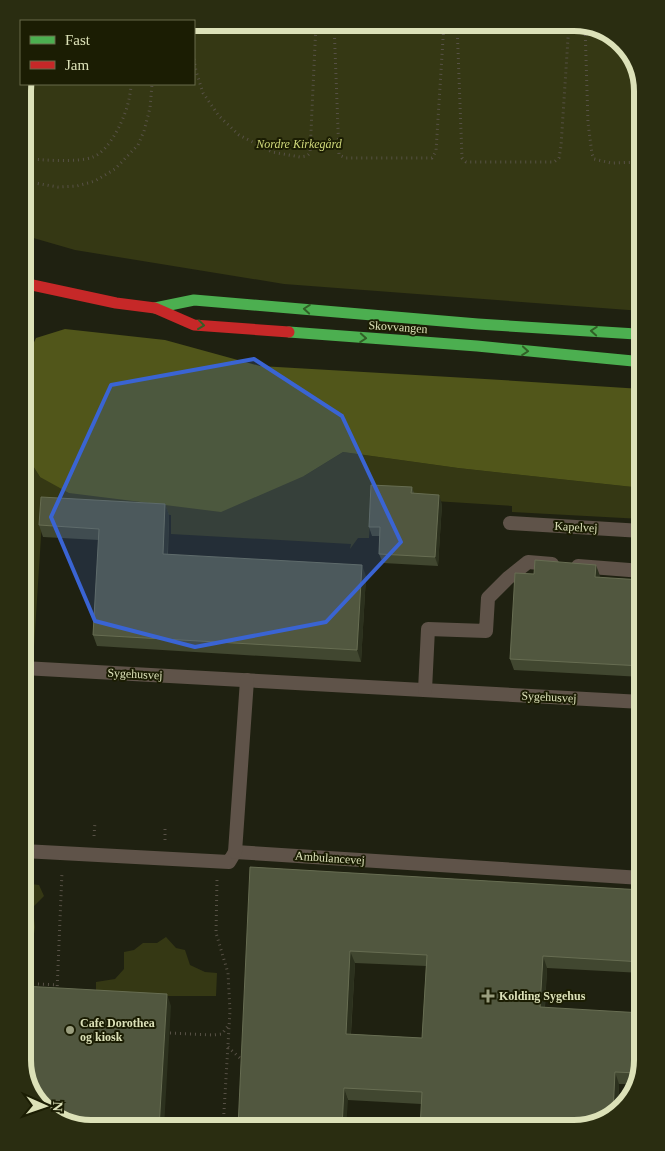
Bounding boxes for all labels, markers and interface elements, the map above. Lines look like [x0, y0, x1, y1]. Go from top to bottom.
legend [20, 20, 195, 85]
text: Fast [65, 32, 91, 48]
text: Jam [65, 57, 89, 73]
park label: Nordre Kirkegård [255, 137, 343, 151]
one-way arrow [303, 304, 311, 315]
street label: Skovvangen [368, 318, 428, 336]
one-way arrow [197, 319, 205, 330]
one-way arrow [590, 326, 598, 337]
one-way arrow [359, 332, 367, 343]
one-way arrow [521, 345, 529, 356]
street label: Kapelvej [554, 519, 598, 535]
street label: Sygehusvej [107, 666, 163, 682]
street label: Sygehusvej [521, 689, 577, 705]
street label: Ambulancevej [295, 849, 365, 867]
marker: Kolding Sygehus [481, 989, 495, 1003]
place label: Kolding Sygehus [499, 989, 586, 1003]
place label: Cafe Dorothea og kiosk [80, 1016, 155, 1044]
marker: Cafe Dorothea og kiosk [64, 1024, 76, 1036]
north arrow [20, 1081, 70, 1131]
text: N [50, 1101, 65, 1112]

